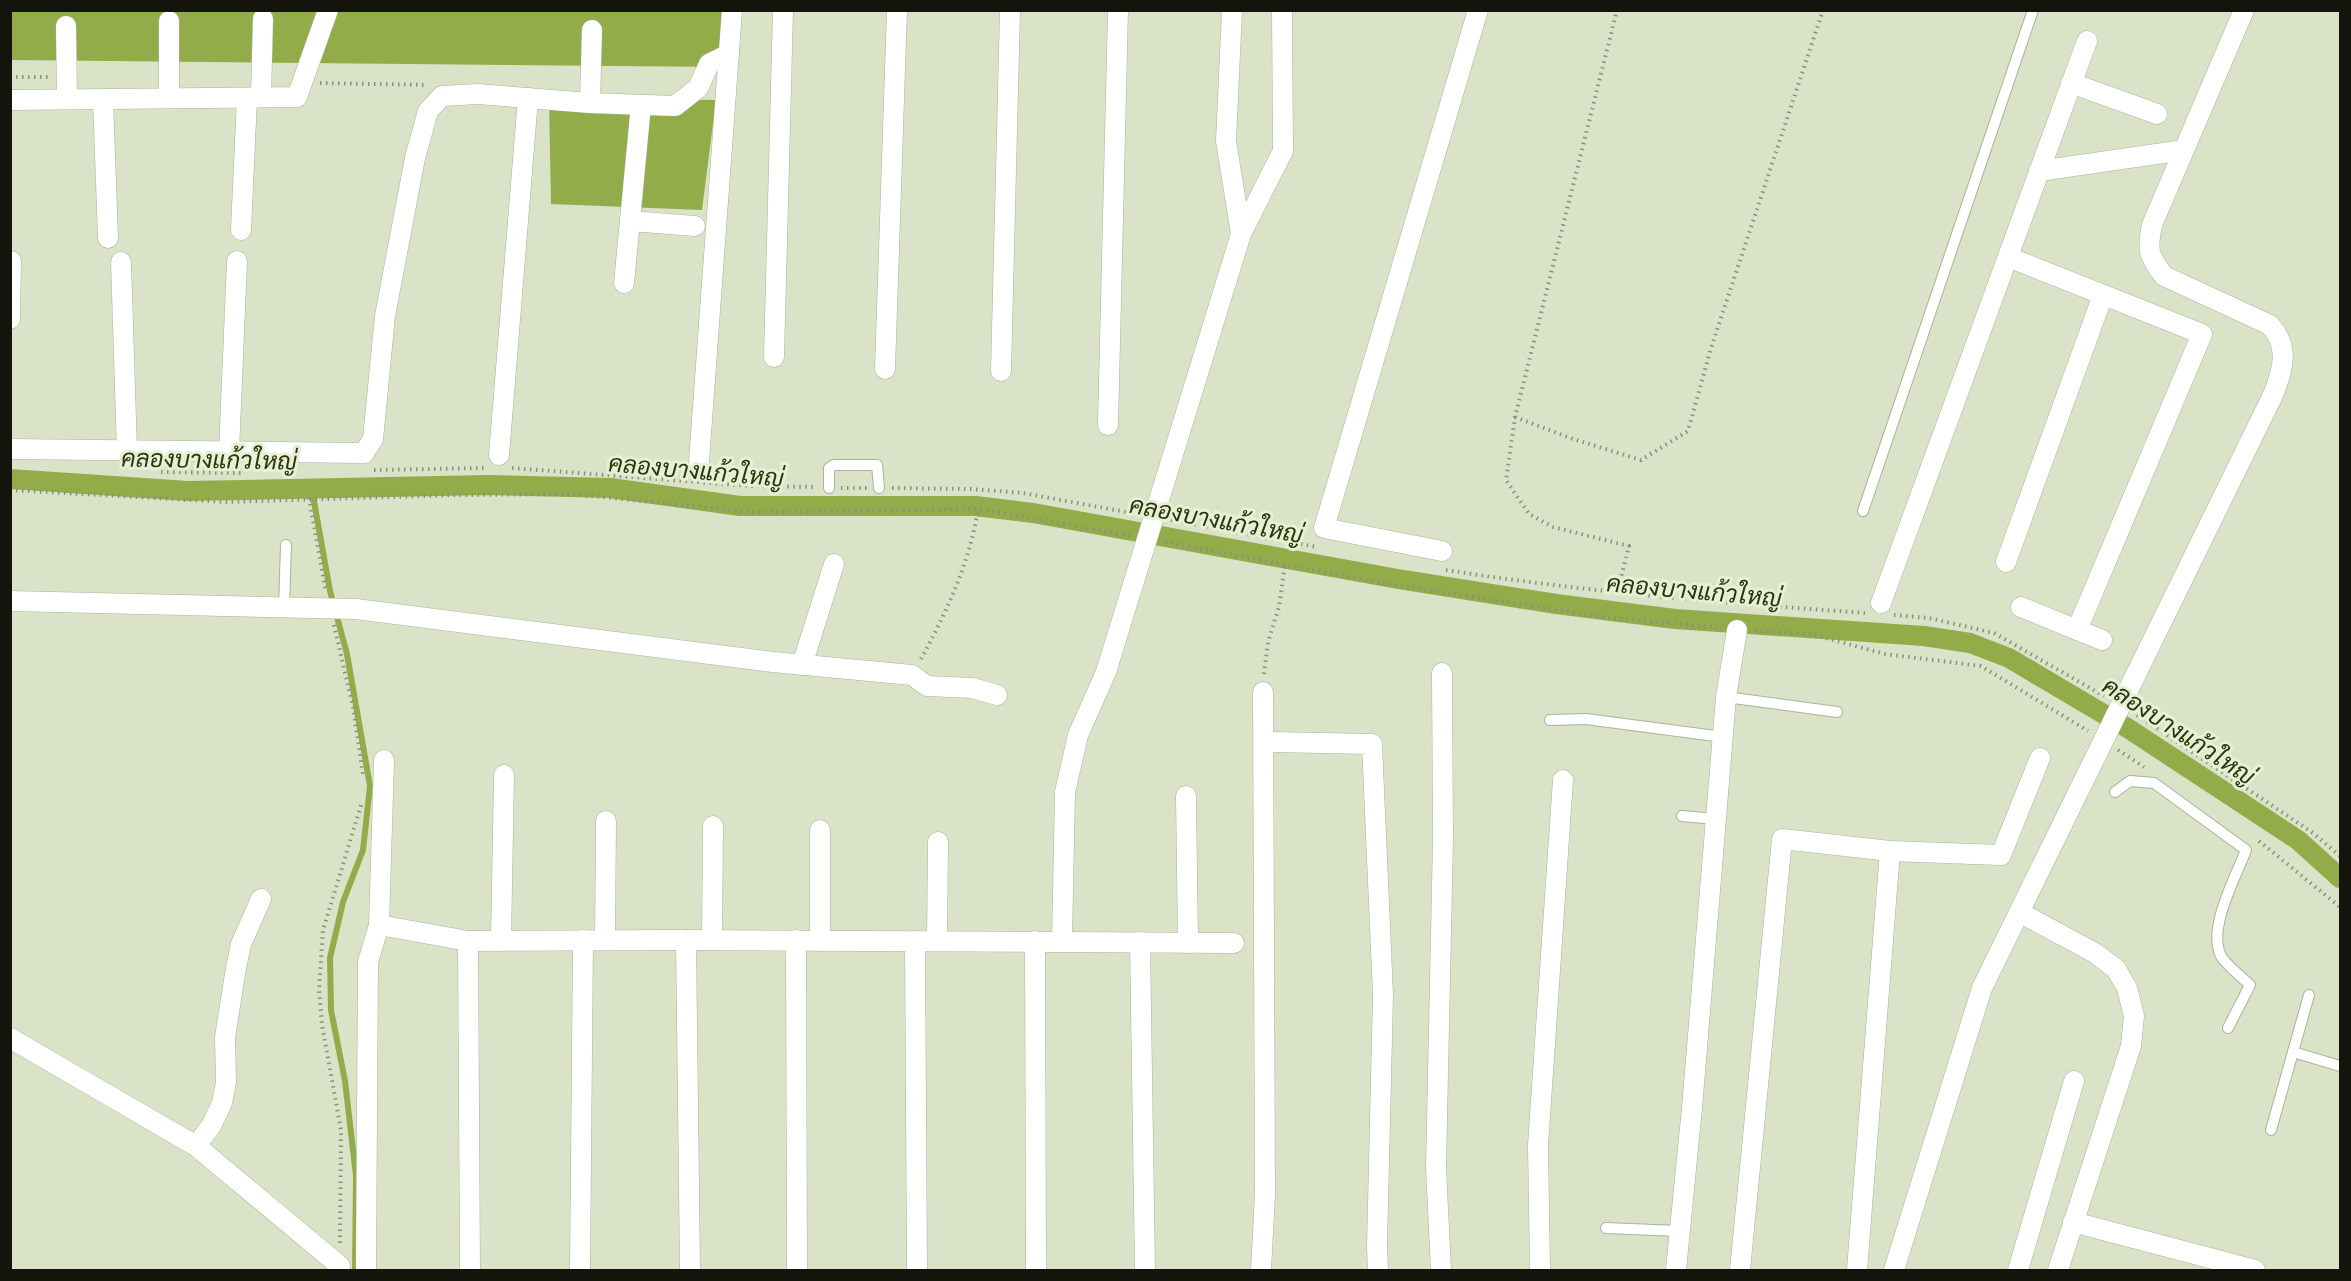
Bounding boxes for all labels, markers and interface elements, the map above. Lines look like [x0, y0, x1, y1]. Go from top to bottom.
water label: คลองบางแก้วใหญ่ [121, 442, 298, 476]
water label: คลองบางแก้วใหญ่ [607, 447, 786, 493]
water label: คลองบางแก้วใหญ่ [1127, 489, 1307, 549]
water label: คลองบางแก้วใหญ่ [1605, 567, 1784, 613]
water label: คลองบางแก้วใหญ่ [2097, 670, 2262, 791]

